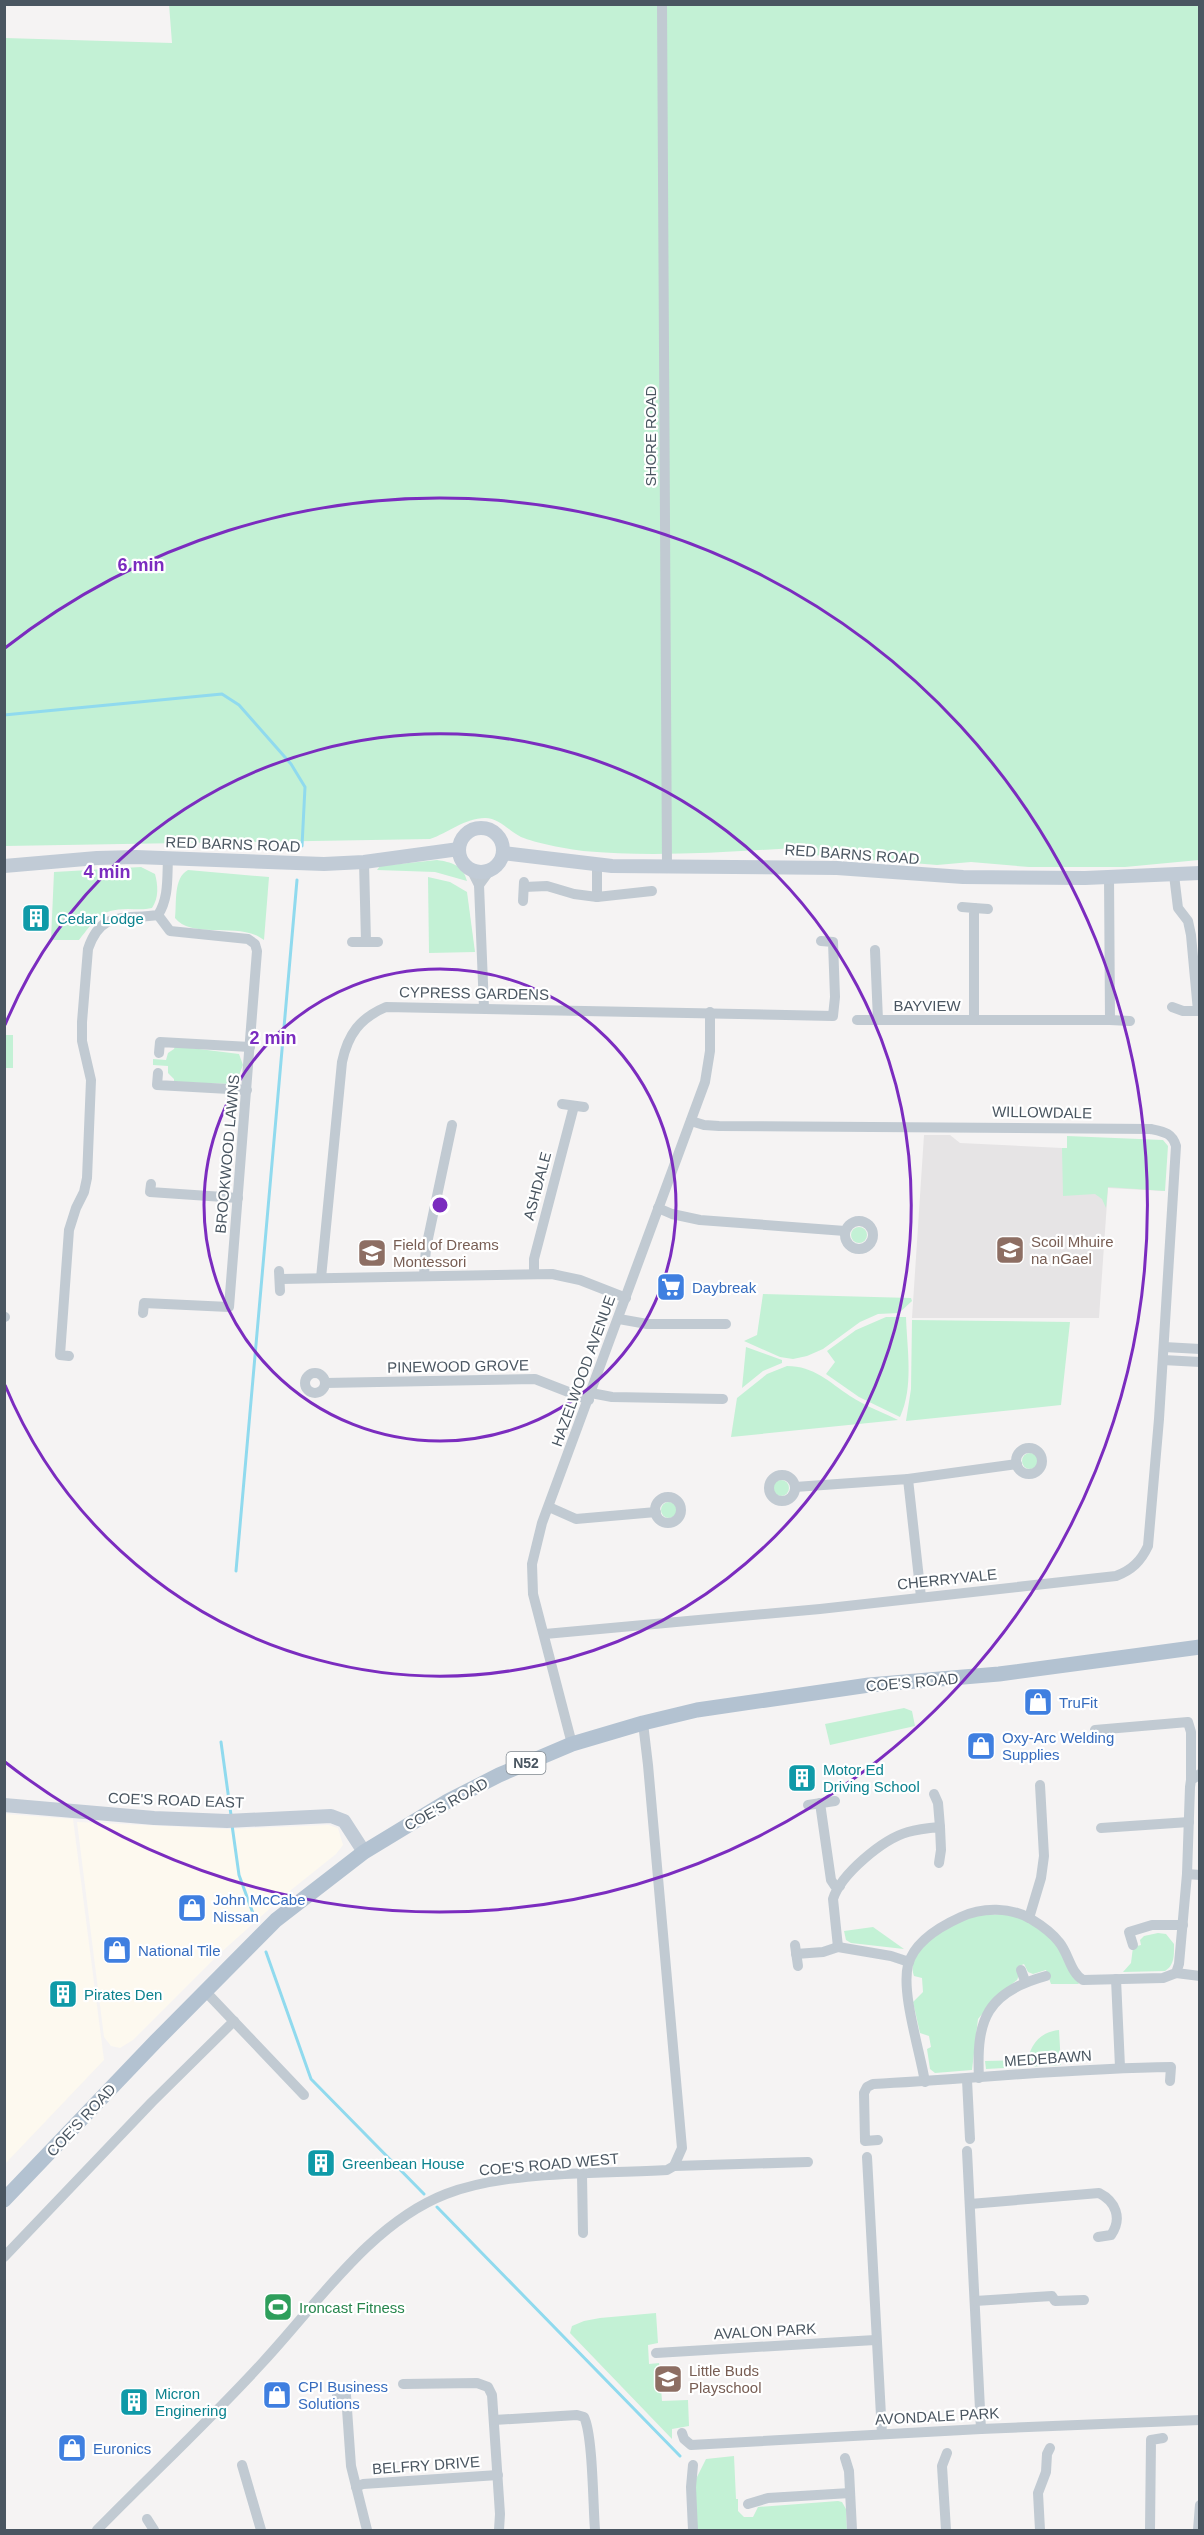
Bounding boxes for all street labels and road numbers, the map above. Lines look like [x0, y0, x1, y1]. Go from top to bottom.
street label: SHORE ROAD [642, 385, 659, 486]
street label: RED BARNS ROAD [165, 833, 301, 855]
street label: RED BARNS ROAD [784, 841, 920, 867]
street label: CYPRESS GARDENS [399, 983, 549, 1003]
street label: BAYVIEW [893, 997, 961, 1014]
street label: BROOKWOOD LAWNS [212, 1074, 242, 1234]
street label: WILLOWDALE [992, 1103, 1092, 1121]
street label: ASHDALE [520, 1150, 554, 1222]
street label: HAZELWOOD AVENUE [548, 1293, 618, 1449]
street label: PINEWOOD GROVE [387, 1356, 529, 1376]
street label: CHERRYVALE [896, 1565, 998, 1593]
street label: COE'S ROAD [865, 1669, 959, 1695]
road number: N52 [506, 1752, 546, 1774]
street label: COE'S ROAD [401, 1774, 491, 1834]
street label: COE'S ROAD EAST [108, 1789, 244, 1811]
street label: MEDEBAWN [1004, 2046, 1092, 2070]
street label: COE'S ROAD [43, 2080, 119, 2160]
street label: COE'S ROAD WEST [478, 2149, 620, 2179]
street label: AVALON PARK [713, 2320, 817, 2342]
street label: AVONDALE PARK [874, 2404, 1000, 2428]
street label: BELFRY DRIVE [372, 2453, 480, 2477]

